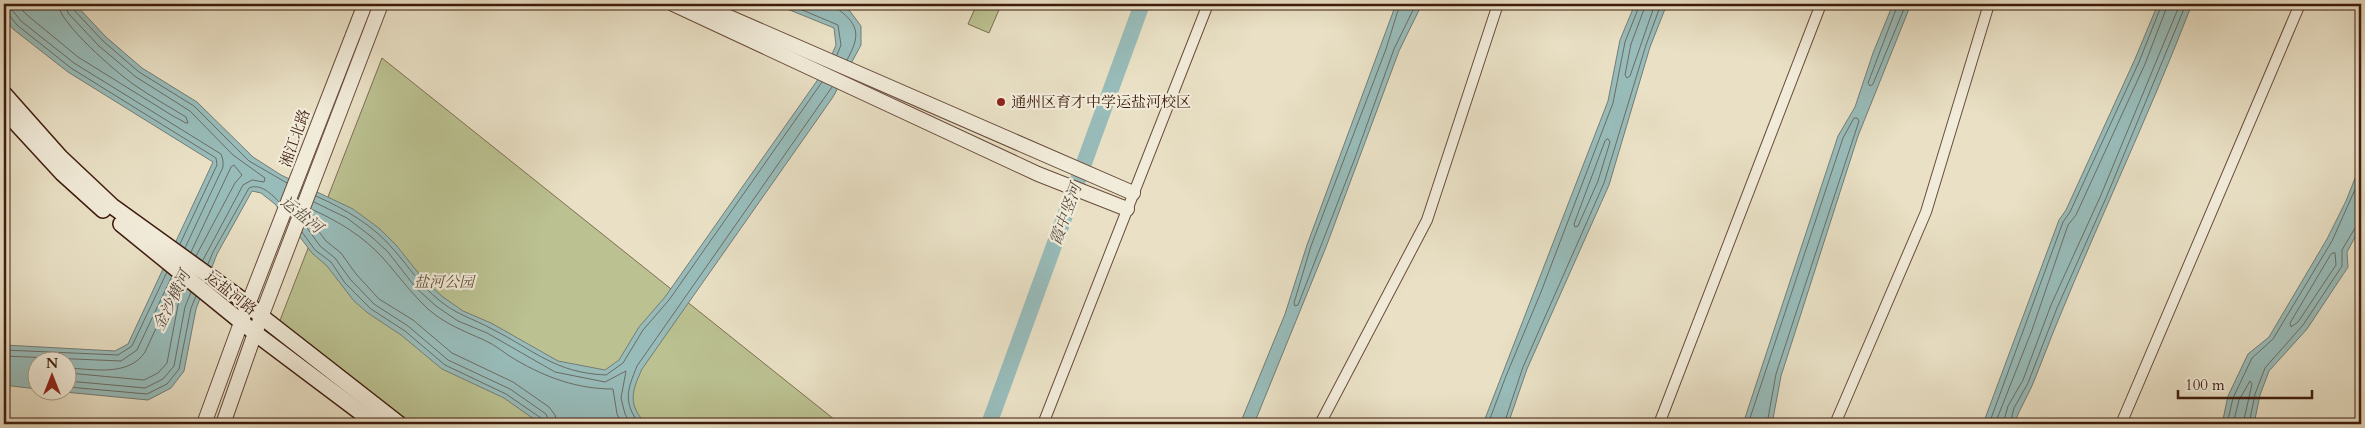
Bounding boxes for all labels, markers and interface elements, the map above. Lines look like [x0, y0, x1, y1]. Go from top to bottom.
place label: 通州区育才中学运盐河校区 [1011, 92, 1191, 112]
marker: 通州区育才中学运盐河校区 [995, 96, 1007, 108]
street label: 湘江北路 [275, 106, 315, 170]
water label: 霞中竖河 [1045, 178, 1088, 248]
water label: 运盐河 [276, 191, 329, 240]
water label: 金沙横河 [148, 264, 197, 334]
street label: 运盐河路 [201, 267, 261, 319]
park label: 盐河公园 [414, 272, 476, 292]
north arrow [28, 350, 78, 400]
text: N [46, 354, 58, 373]
scale bar [2178, 368, 2311, 400]
text: 100 m [2185, 375, 2225, 395]

